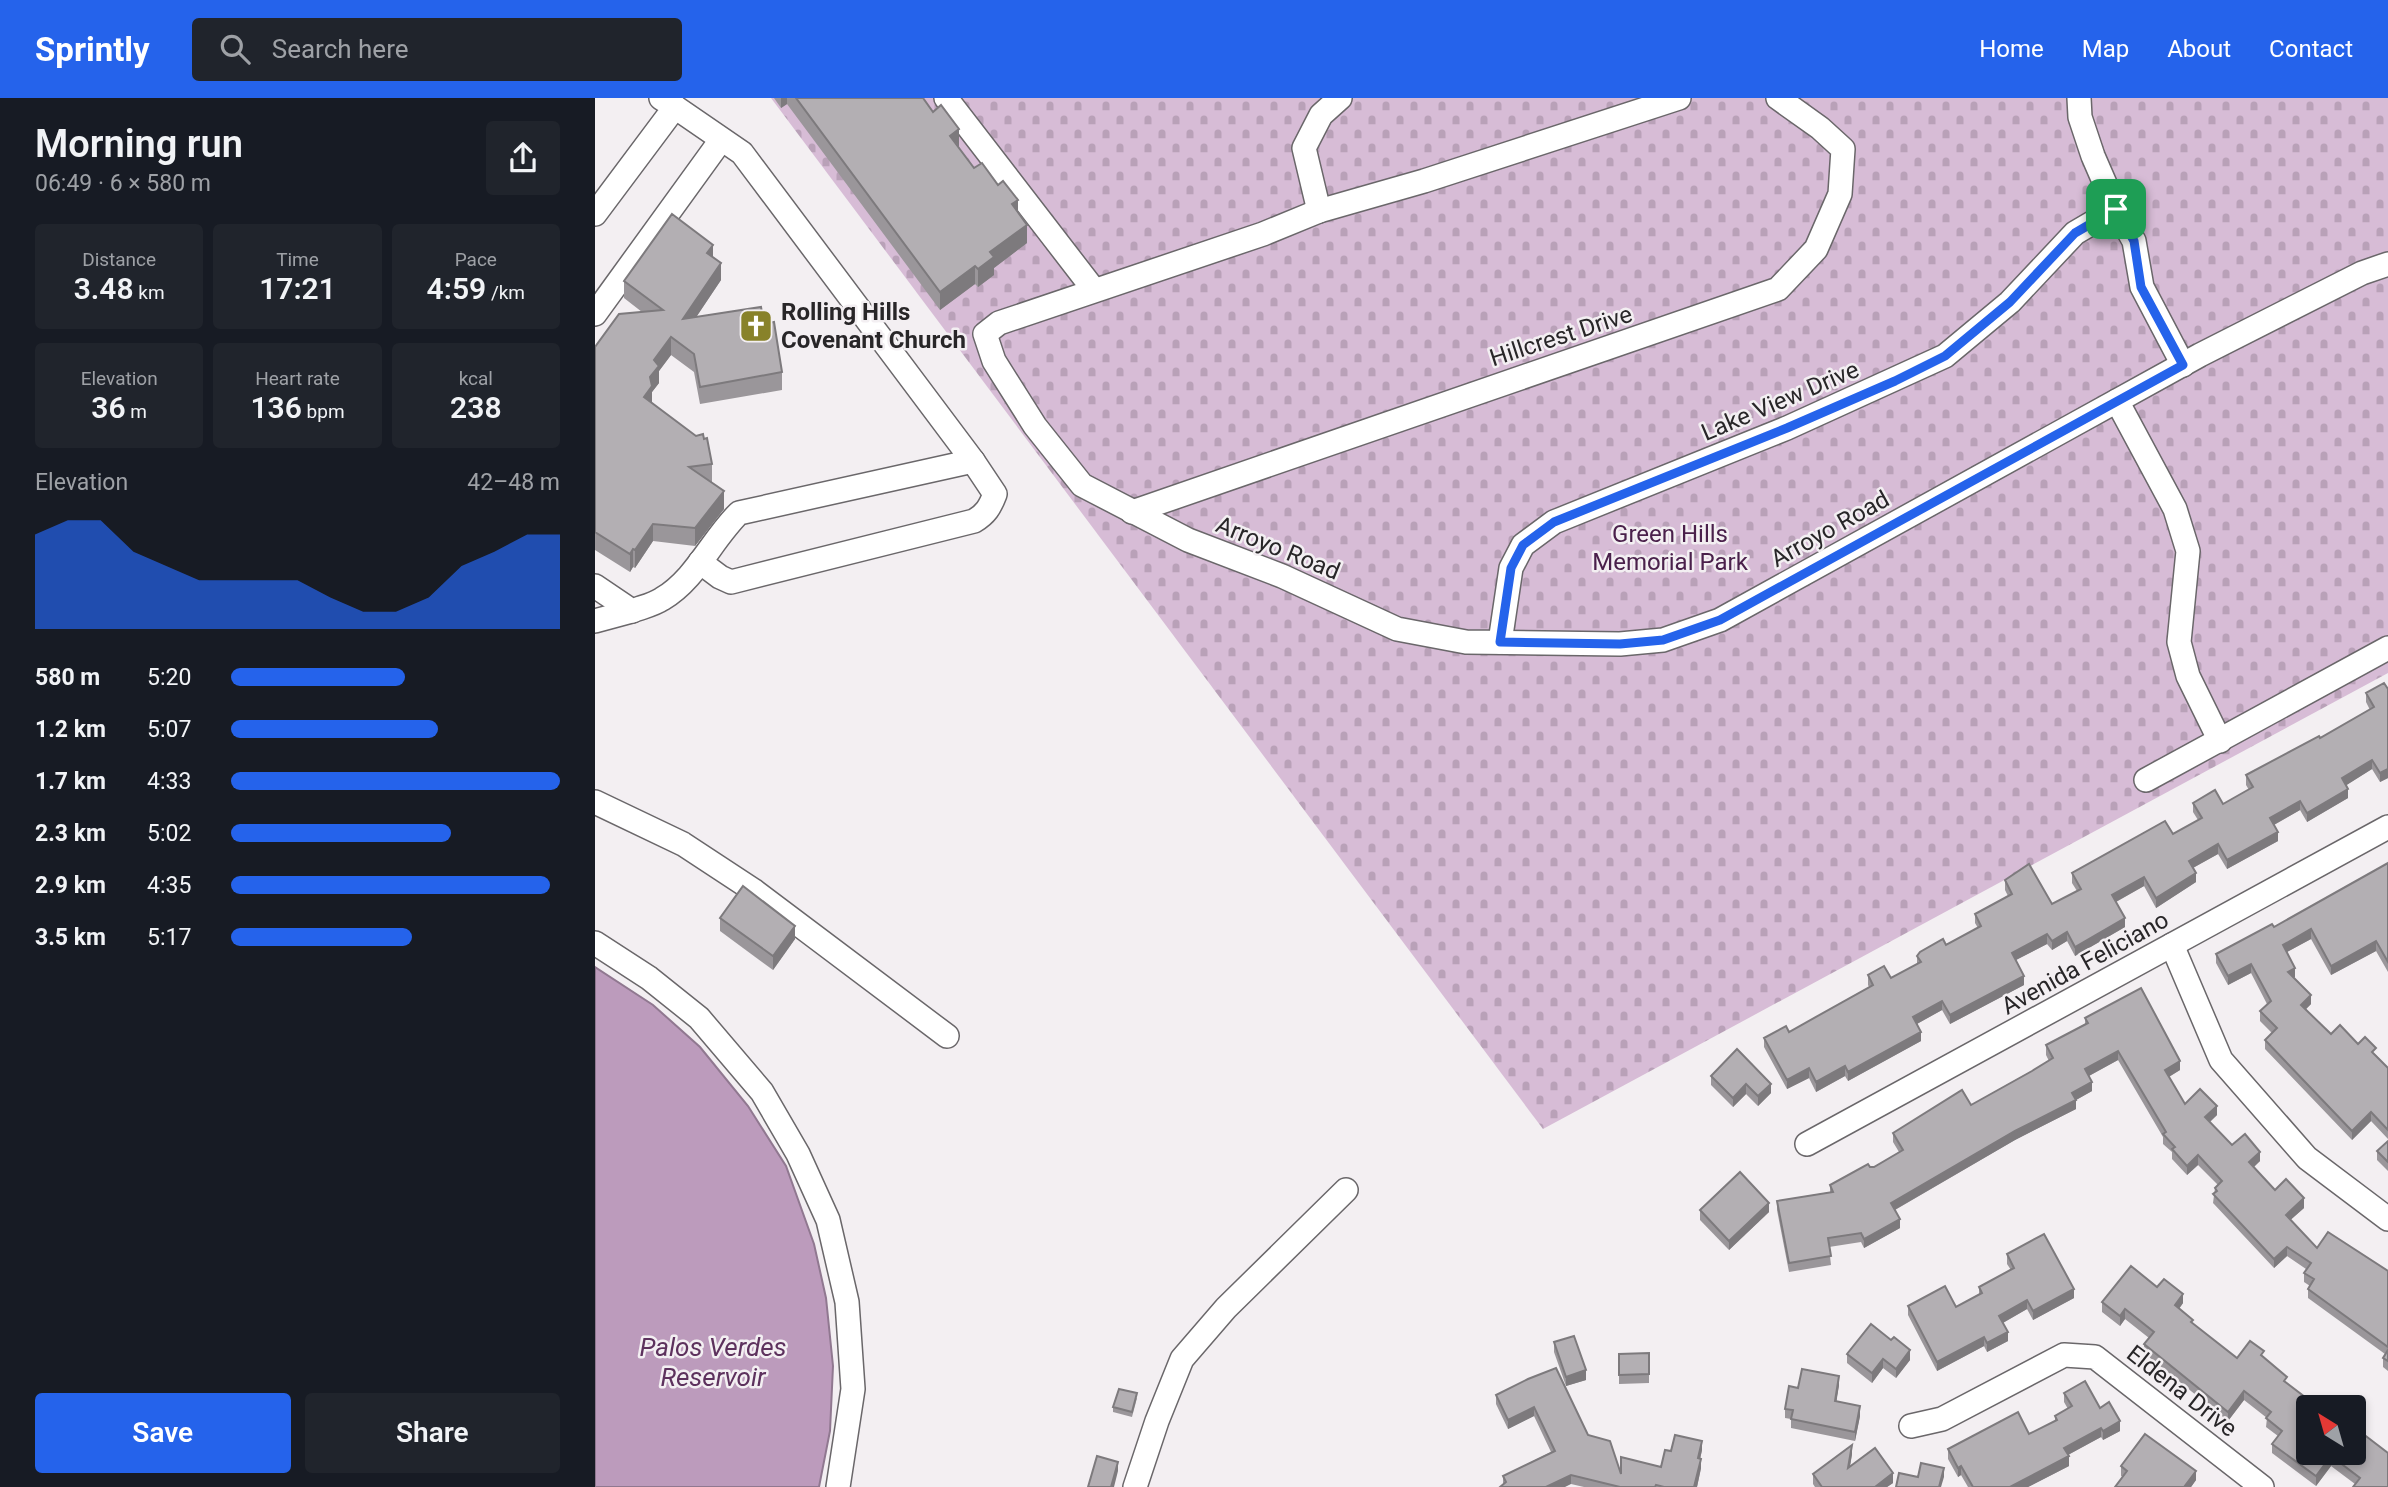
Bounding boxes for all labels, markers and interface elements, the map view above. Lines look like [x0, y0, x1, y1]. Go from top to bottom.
search box [192, 18, 682, 81]
text: Sprintly [35, 30, 150, 69]
icon: search [216, 30, 254, 68]
text: Search here [272, 34, 409, 64]
text: Home [1979, 35, 2044, 63]
text: Map [2082, 35, 2129, 63]
text: About [2167, 35, 2231, 63]
text: Contact [2269, 35, 2353, 63]
button: share [486, 121, 560, 195]
text: Morning run [35, 122, 243, 166]
text: 06:49 · 6 × 580 m [35, 170, 211, 197]
pin [2086, 179, 2146, 239]
icon: arrive [2097, 190, 2135, 228]
text: Distance [82, 248, 156, 271]
text: Time [276, 248, 319, 271]
text: Pace [455, 248, 497, 271]
text: 3.48 [74, 271, 134, 306]
text: 17:21 [259, 271, 336, 306]
text: 4:59 [427, 271, 486, 306]
text: km [134, 281, 165, 304]
text: /km [486, 281, 525, 304]
place label: Rolling Hills Covenant Church [781, 298, 966, 354]
street label: Hillcrest Drive [1486, 300, 1636, 372]
church icon: Rolling Hills Covenant Church [737, 307, 775, 345]
street label: Lake View Drive [1697, 355, 1863, 447]
text: Elevation [81, 367, 158, 390]
text: Heart rate [255, 367, 340, 390]
text: kcal [459, 367, 493, 390]
text: 36 [91, 390, 126, 425]
text: 136 [250, 390, 302, 425]
text: 238 [450, 390, 502, 425]
text: m [126, 400, 147, 423]
text: bpm [302, 400, 345, 423]
text: Elevation [35, 469, 128, 496]
text: 42–48 m [467, 469, 560, 496]
street label: Arroyo Road [1766, 485, 1894, 573]
street label: Arroyo Road [1212, 510, 1344, 586]
park label: Green Hills Memorial Park [1592, 520, 1749, 576]
text: 580 m [35, 664, 100, 691]
text: 5:20 [147, 664, 191, 691]
text: 1.2 km [35, 716, 106, 743]
text: 5:07 [147, 716, 191, 743]
text: 1.7 km [35, 768, 106, 795]
text: 4:33 [147, 768, 191, 795]
text: 2.3 km [35, 820, 106, 847]
text: 5:02 [147, 820, 191, 847]
text: 2.9 km [35, 872, 106, 899]
text: 4:35 [147, 872, 191, 899]
street label: Avenida Feliciano [1997, 905, 2173, 1021]
text: 3.5 km [35, 924, 106, 951]
text: 5:17 [147, 924, 191, 951]
water label: Palos Verdes Reservoir [639, 1332, 787, 1392]
street label: Eldena Drive [2121, 1339, 2243, 1443]
button: Save [35, 1393, 291, 1473]
button: Share [305, 1393, 560, 1473]
north arrow [2296, 1395, 2366, 1465]
map controls [2296, 1395, 2366, 1465]

